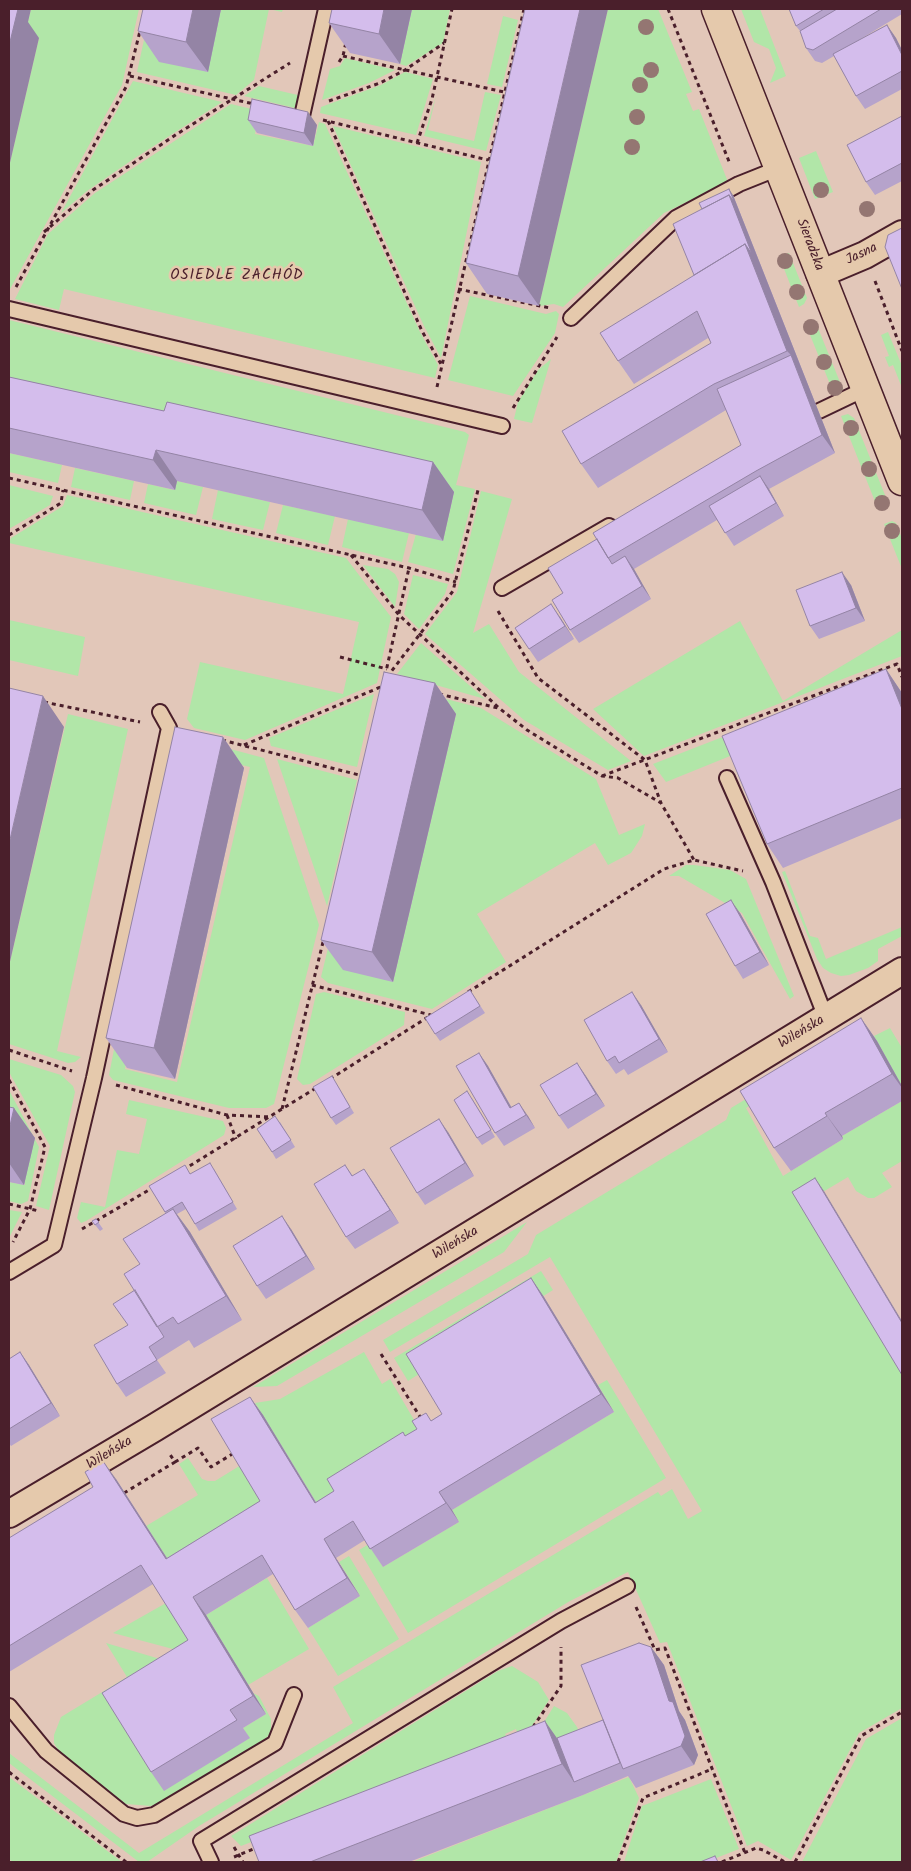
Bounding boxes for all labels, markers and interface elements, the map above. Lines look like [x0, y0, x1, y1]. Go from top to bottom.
street label: Sieradzka [791, 217, 827, 273]
street label: Jasna [843, 240, 881, 270]
district label: OSIEDLE ZACHÓD [168, 267, 306, 285]
street label: Wileńska [776, 1013, 828, 1053]
street label: Wileńska [430, 1224, 482, 1264]
street label: Wileńska [84, 1434, 136, 1474]

